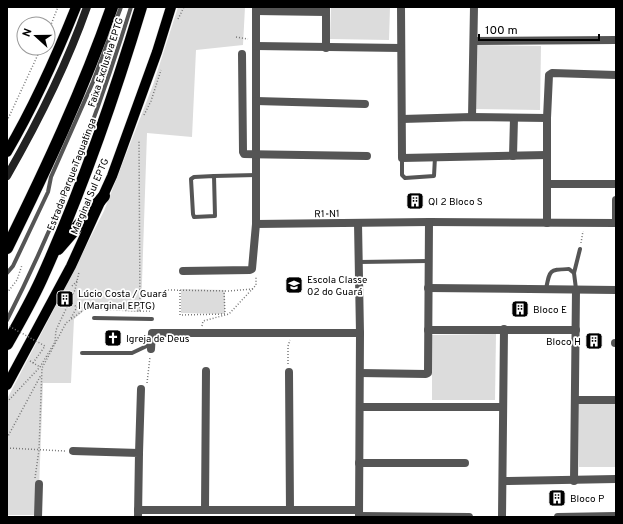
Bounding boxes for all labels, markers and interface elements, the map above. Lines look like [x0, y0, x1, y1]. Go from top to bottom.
north arrow [16, 16, 56, 56]
street label: Faixa Exclusiva EPTG [86, 16, 127, 109]
scale bar [479, 16, 599, 42]
text: 100 m [485, 23, 518, 39]
text: N [20, 27, 36, 39]
street label: Estrada Parque Taguatinga [45, 116, 100, 233]
street label: Marginal Sul EPTG [68, 156, 112, 237]
building icon: QI 2 Bloco S [405, 191, 425, 211]
place label: QI 2 Bloco S [428, 196, 483, 209]
street label: R1-N1 [314, 208, 340, 221]
place label: Escola Classe 02 do Guará [307, 274, 367, 299]
school or university icon: Escola Classe 02 do Guará [284, 275, 304, 295]
place label: Lúcio Costa / Guará I (Marginal EPTG) [78, 288, 167, 313]
building icon: Lúcio Costa / Guará I (Marginal EPTG) [55, 289, 75, 309]
building icon: Bloco E [510, 299, 530, 319]
place label: Bloco E [533, 304, 567, 317]
church icon: Igreja de Deus [103, 328, 123, 348]
building icon: Bloco H [584, 331, 604, 351]
place label: Igreja de Deus [126, 333, 190, 346]
place label: Bloco H [546, 336, 581, 349]
building icon: Bloco P [547, 488, 567, 508]
place label: Bloco P [570, 493, 604, 506]

